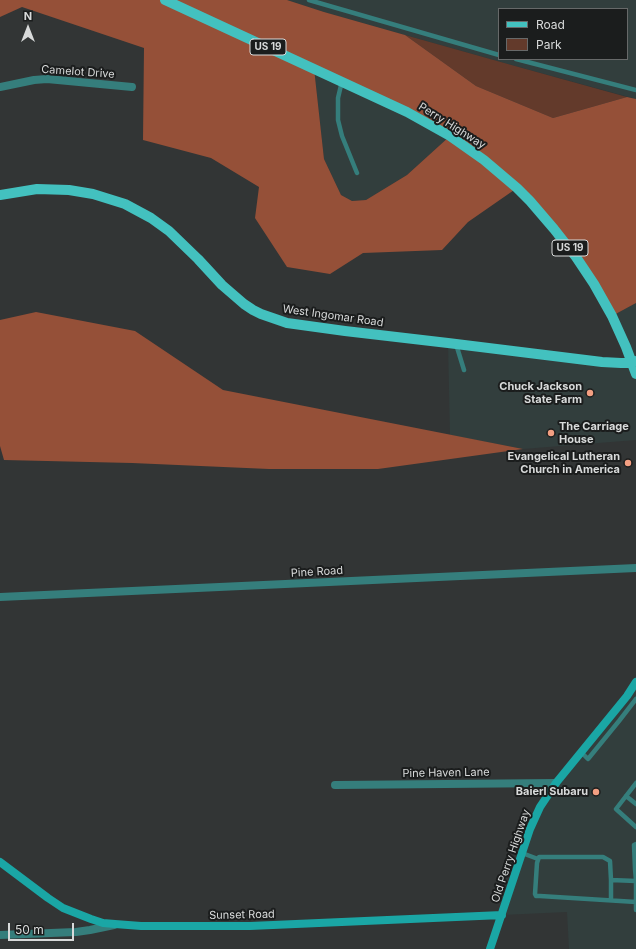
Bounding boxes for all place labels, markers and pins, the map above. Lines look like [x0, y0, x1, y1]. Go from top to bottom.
place label: Chuck Jackson State Farm [499, 380, 582, 406]
marker: Chuck Jackson State Farm [585, 388, 595, 398]
place label: The Carriage House [559, 420, 629, 446]
marker: The Carriage House [546, 428, 556, 438]
place label: Evangelical Lutheran Church in America [507, 450, 620, 476]
marker: Evangelical Lutheran Church in America [623, 458, 633, 468]
place label: Baierl Subaru [516, 785, 588, 799]
marker: Baierl Subaru [591, 787, 601, 797]

